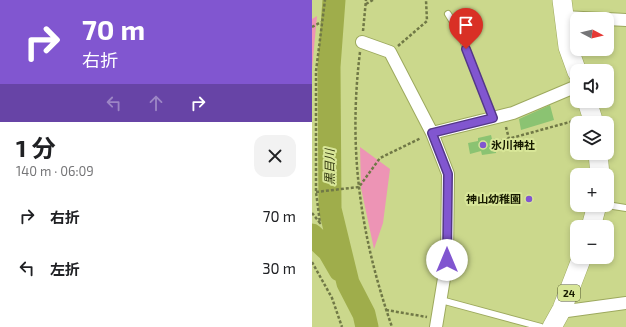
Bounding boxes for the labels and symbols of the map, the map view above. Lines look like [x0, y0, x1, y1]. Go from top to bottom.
pin [449, 8, 483, 49]
north arrow [570, 12, 614, 56]
place label: 氷川神社 [491, 138, 535, 151]
marker: 氷川神社 [478, 140, 488, 150]
water label: 黒目川 [322, 147, 336, 185]
place label: 神山幼稚園 [466, 192, 521, 205]
marker: 神山幼稚園 [524, 194, 534, 204]
position arrow [426, 239, 468, 281]
road number: 24 [558, 285, 580, 301]

